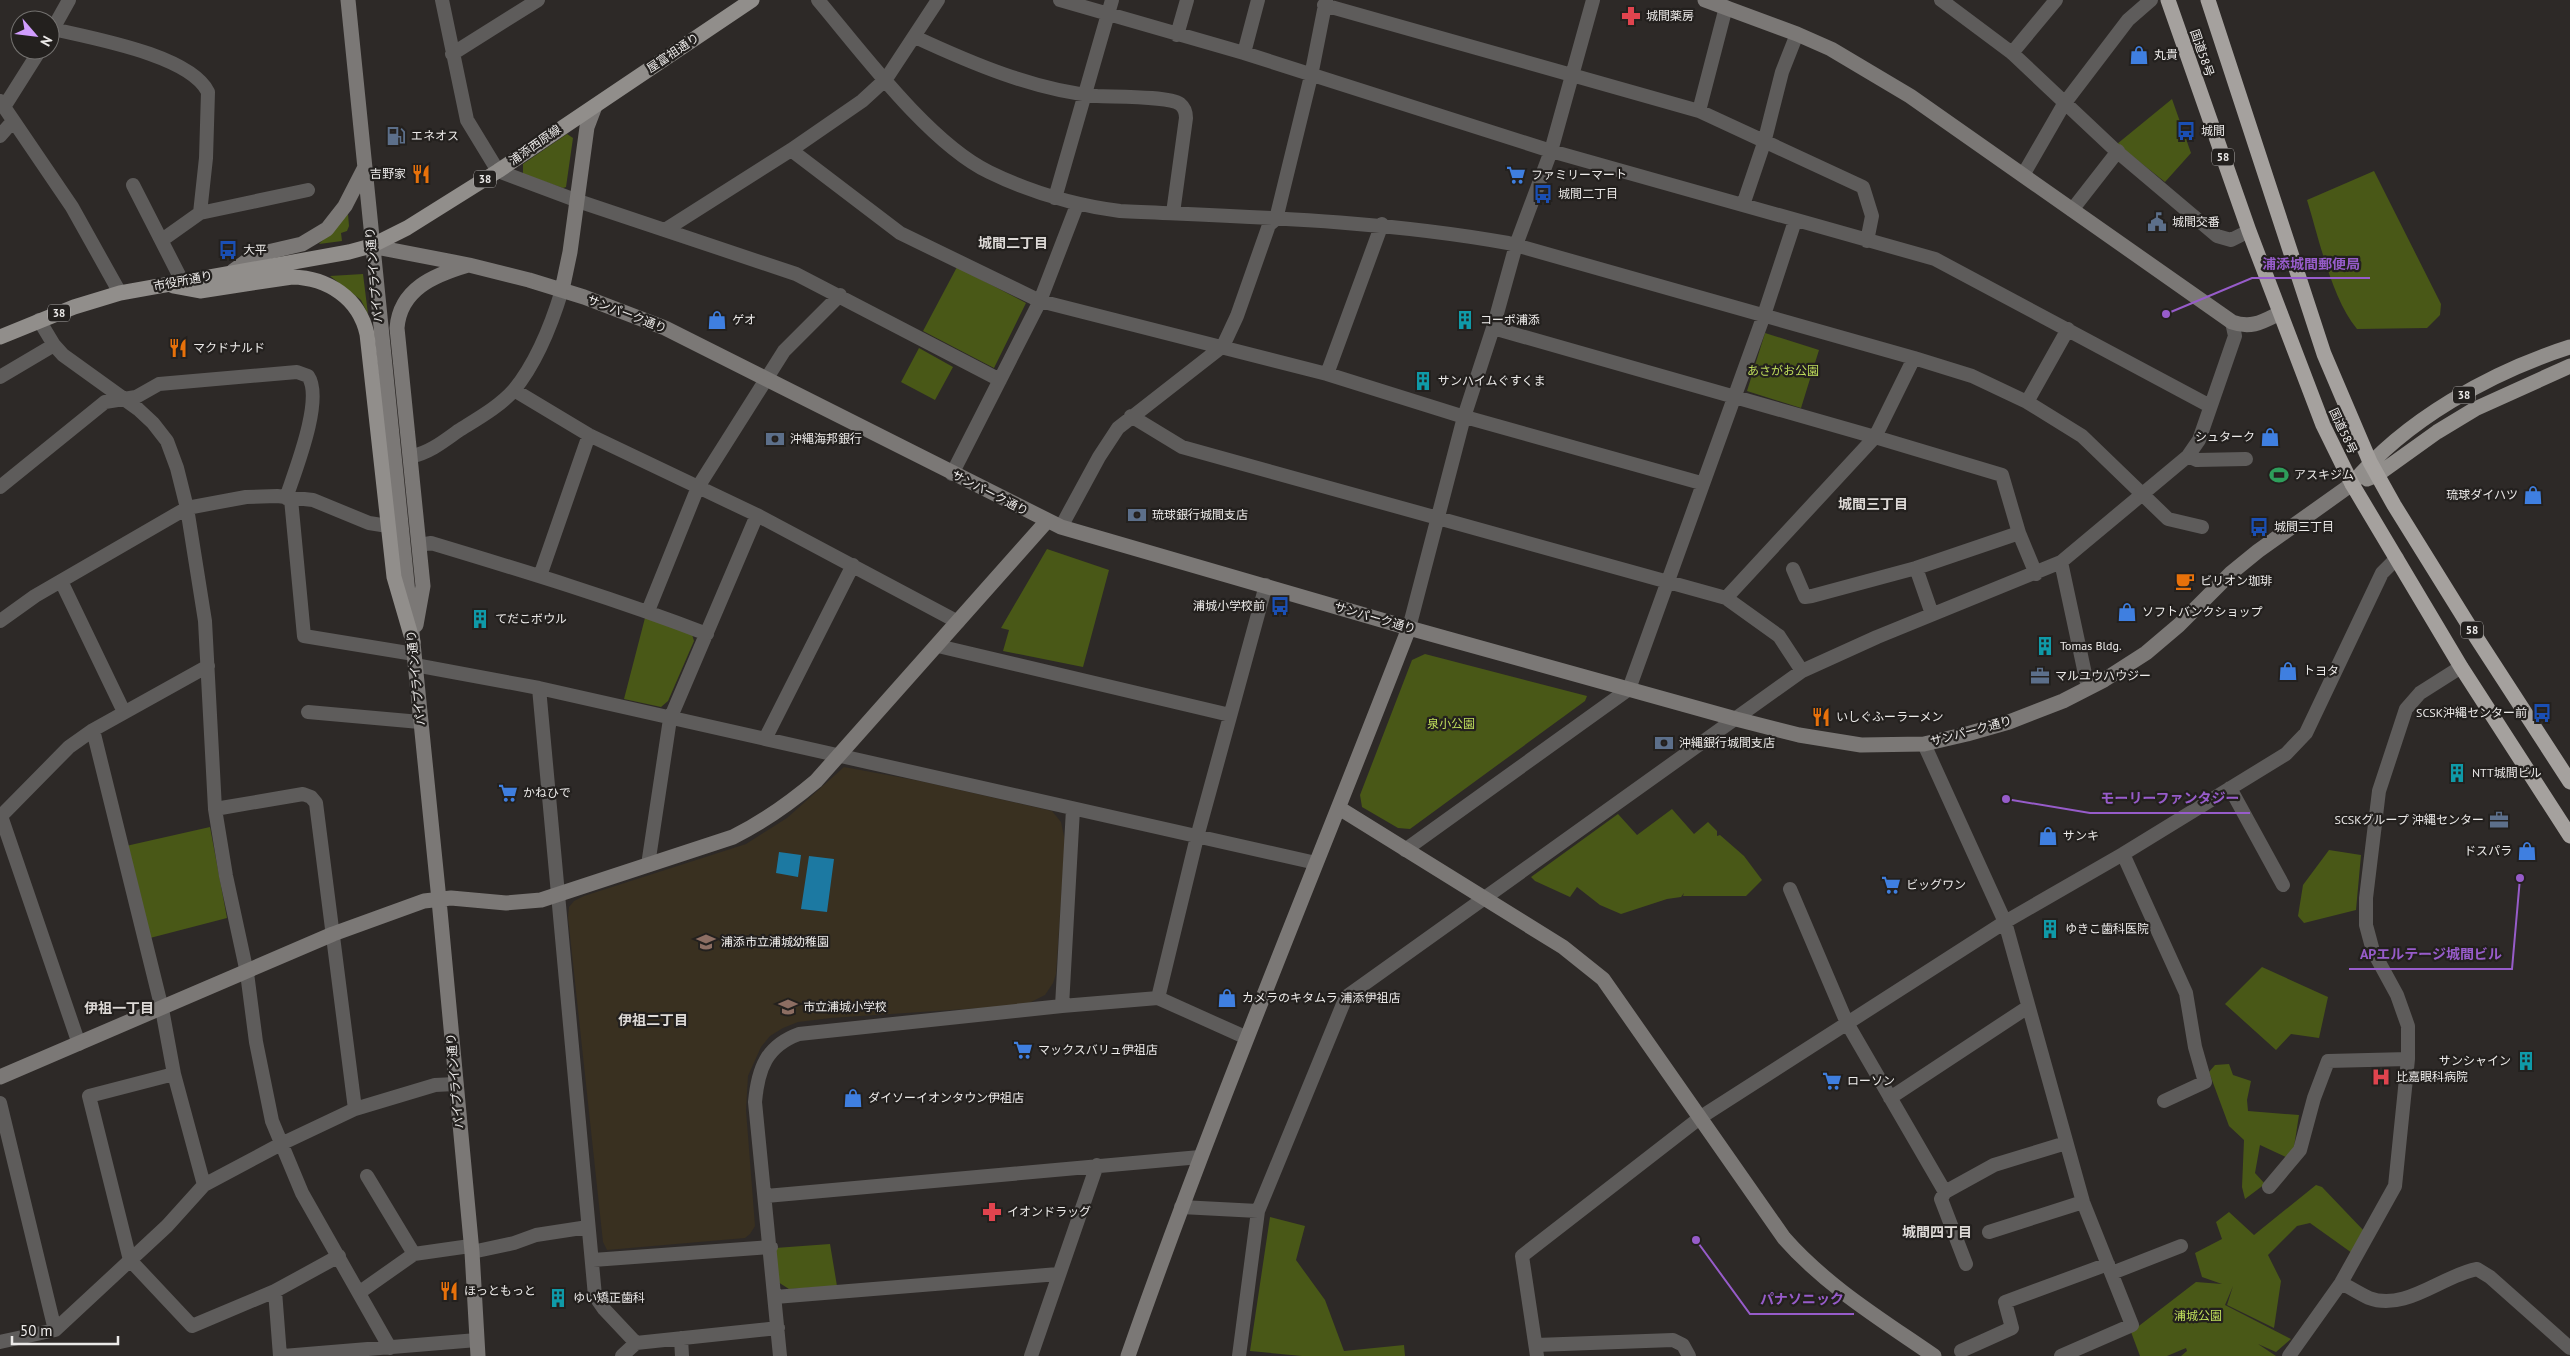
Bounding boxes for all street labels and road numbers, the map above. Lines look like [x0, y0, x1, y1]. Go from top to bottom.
street label: 国道58号 [2187, 27, 2218, 78]
street label: 屋富祖通り [644, 30, 702, 76]
street label: 浦添西原線 [506, 121, 564, 168]
road number: 58 [2212, 148, 2234, 166]
road number: 38 [474, 170, 496, 188]
street label: パイプライン通り [362, 227, 385, 324]
street label: 市役所通り [152, 267, 214, 294]
street label: サンパーク通り [585, 291, 669, 336]
road number: 38 [48, 304, 70, 322]
road number: 38 [2453, 386, 2475, 404]
street label: 国道58号 [2326, 405, 2361, 456]
street label: サンパーク通り [949, 467, 1031, 518]
street label: サンパーク通り [1333, 599, 1418, 636]
road number: 58 [2461, 622, 2483, 638]
street label: パイプライン通り [403, 630, 428, 727]
street label: サンパーク通り [1928, 712, 2013, 749]
street label: パイプライン通り [443, 1033, 466, 1130]

